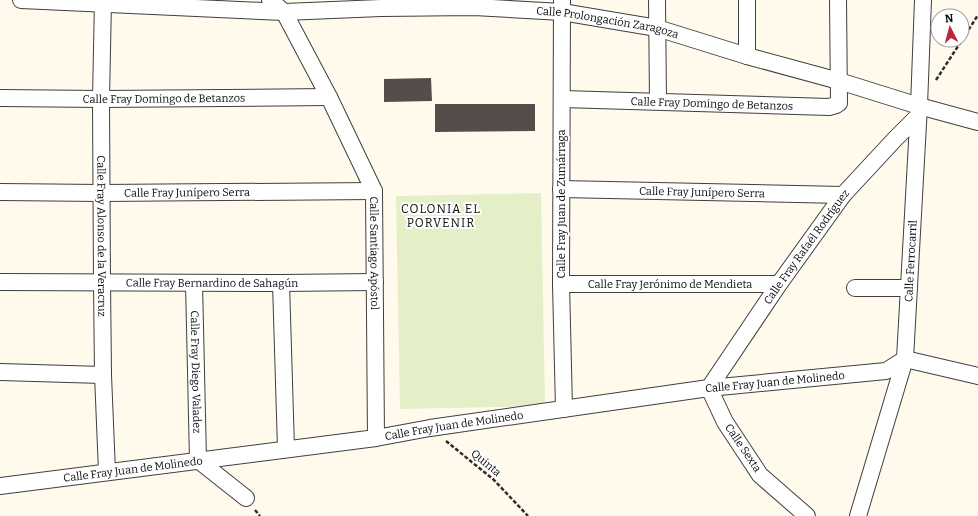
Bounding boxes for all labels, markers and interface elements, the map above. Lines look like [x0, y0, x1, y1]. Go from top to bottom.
street label: Calle Prolongación Zaragoza [536, 4, 680, 41]
north arrow [930, 8, 970, 48]
text: N [944, 12, 954, 25]
street label: Calle Fray Domingo de Betanzos [83, 91, 245, 106]
street label: Calle Fray Domingo de Betanzos [630, 95, 793, 112]
street label: Calle Fray Juan de Zumárraga [555, 129, 568, 279]
street label: Calle Fray Alonso de la Veracruz [95, 155, 109, 317]
street label: Calle Fray Junípero Serra [639, 184, 765, 200]
street label: Calle Fray Junípero Serra [124, 185, 250, 199]
street label: Calle Fray Rafaél Rodríguez [761, 186, 852, 307]
street label: Calle Santiago Apóstol [368, 196, 381, 310]
district label: COLONIA EL PORVENIR [401, 202, 481, 230]
street label: Calle Ferrocarril [902, 220, 919, 302]
street label: Calle Fray Bernardino de Sahagún [126, 276, 298, 290]
street label: Calle Fray Jerónimo de Mendieta [588, 278, 752, 291]
street label: Calle Fray Diego Valadez [188, 310, 204, 434]
street label: Calle Fray Juan de Molinedo [704, 368, 845, 395]
street label: Calle Fray Juan de Molinedo [383, 408, 524, 443]
street label: Calle Sexta [722, 421, 764, 475]
street label: Quinta [468, 447, 504, 479]
street label: Calle Fray Juan de Molinedo [63, 454, 203, 484]

